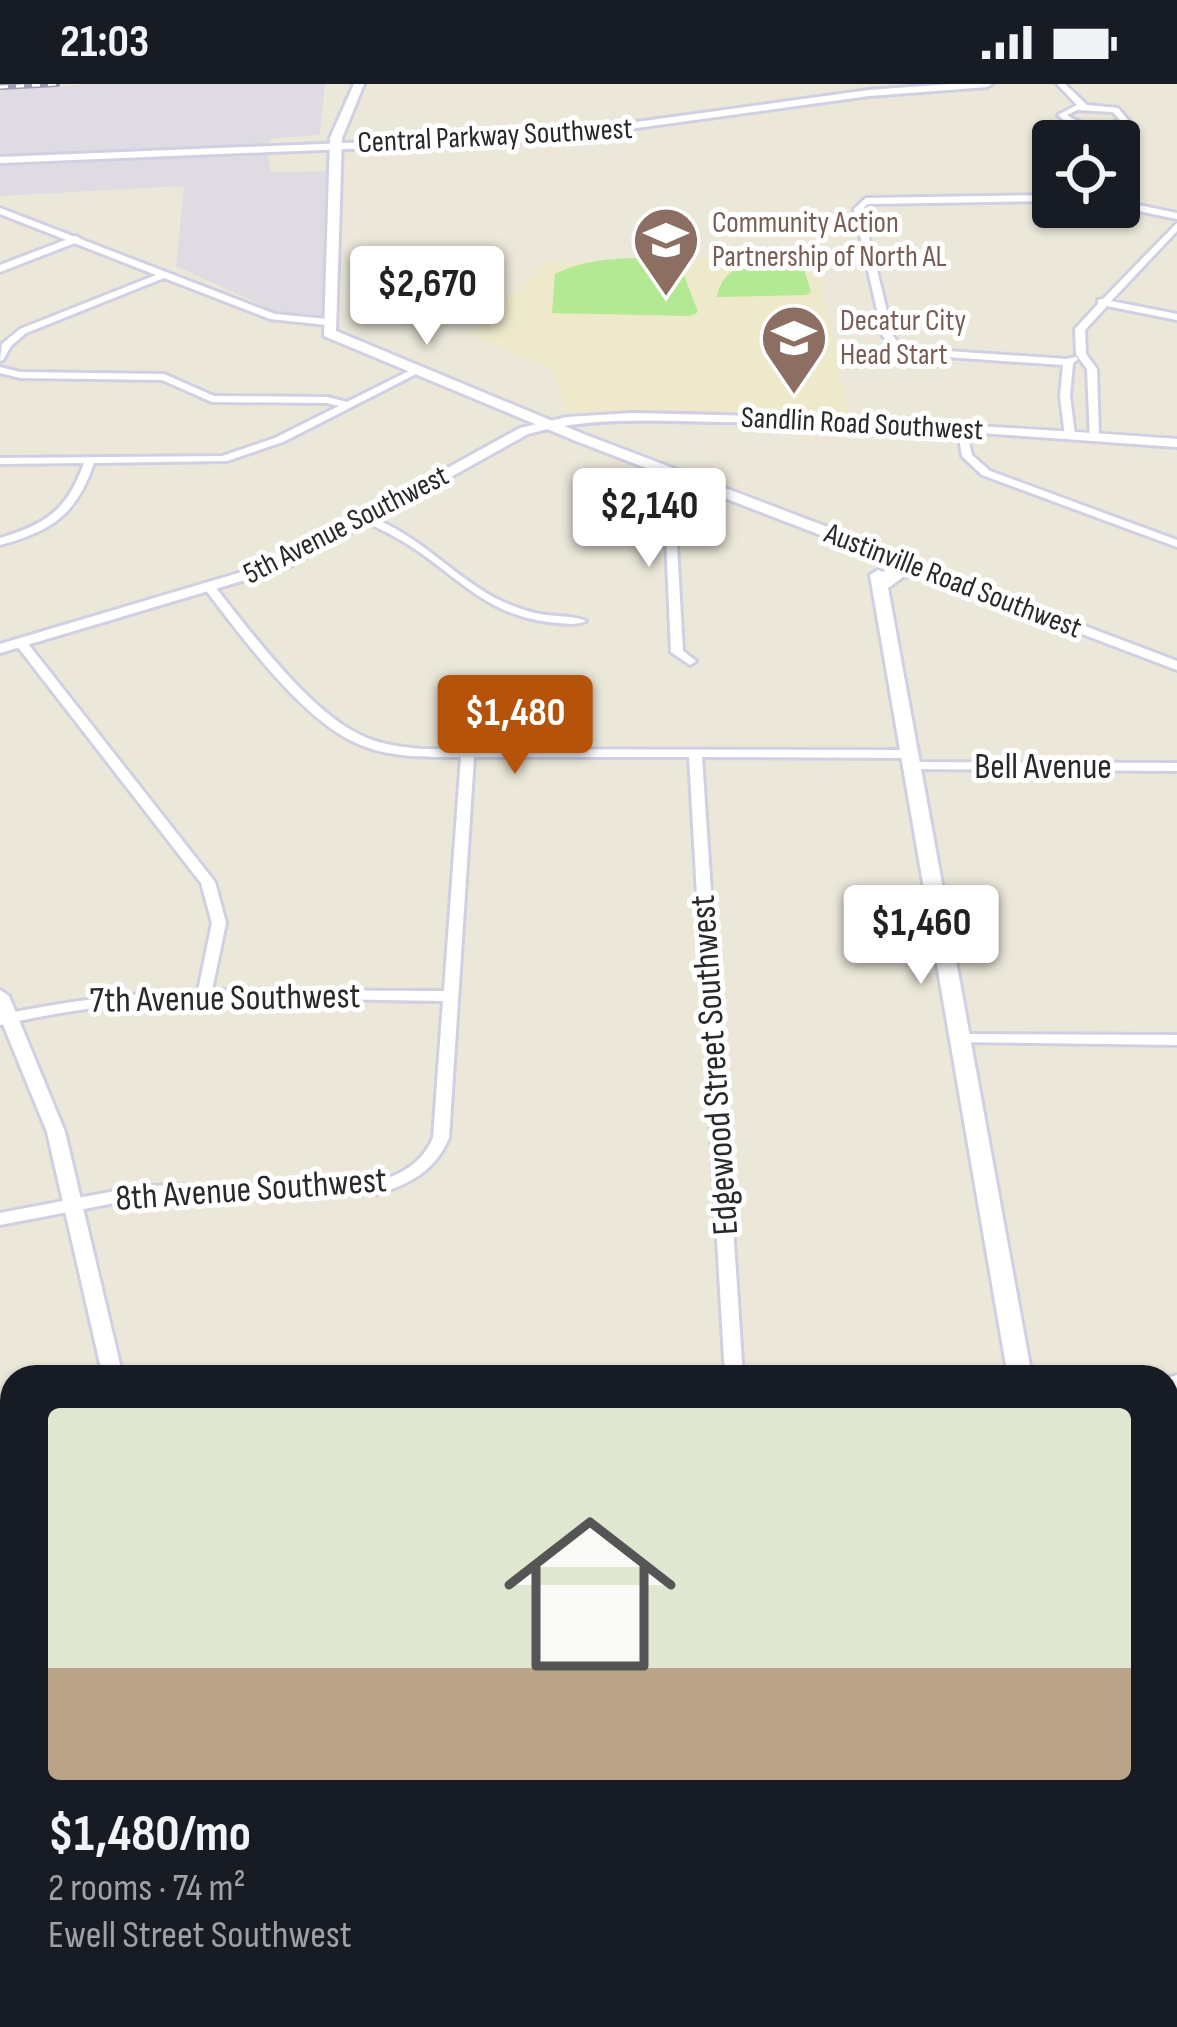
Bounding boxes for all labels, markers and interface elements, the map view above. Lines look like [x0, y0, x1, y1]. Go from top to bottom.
text: 21:03 [60, 15, 149, 70]
street label: Central Parkway Southwest [357, 111, 633, 161]
map controls [1032, 120, 1140, 228]
button: locate [1032, 120, 1140, 228]
school or university icon: Community Action Partnership of North AL [631, 205, 701, 299]
place label: Community Action Partnership of North AL [712, 205, 947, 275]
pin: $2,670 [329, 246, 525, 348]
text: $2,670 [377, 261, 477, 308]
school or university icon: Decatur City Head Start [759, 303, 829, 397]
place label: Decatur City Head Start [840, 303, 966, 373]
street label: Sandlin Road Southwest [740, 400, 984, 448]
street label: 5th Avenue Southwest [237, 458, 455, 592]
pin: $2,140 [551, 468, 747, 570]
text: $2,140 [600, 483, 698, 530]
street label: Austinville Road Southwest [819, 515, 1086, 647]
pin: $1,480 [417, 675, 613, 777]
text: $1,480 [465, 690, 565, 737]
street label: Bell Avenue [974, 746, 1112, 789]
pin: $1,460 [823, 885, 1019, 987]
street label: Edgewood Street Southwest [682, 894, 748, 1236]
text: $1,460 [871, 900, 971, 947]
street label: 7th Avenue Southwest [89, 975, 361, 1023]
street label: 8th Avenue Southwest [114, 1159, 388, 1221]
icon: home [482, 1486, 698, 1702]
text: $1,480/mo [48, 1804, 251, 1865]
text: 2 rooms · 74 m² [48, 1865, 246, 1912]
text: Ewell Street Southwest [48, 1912, 352, 1959]

